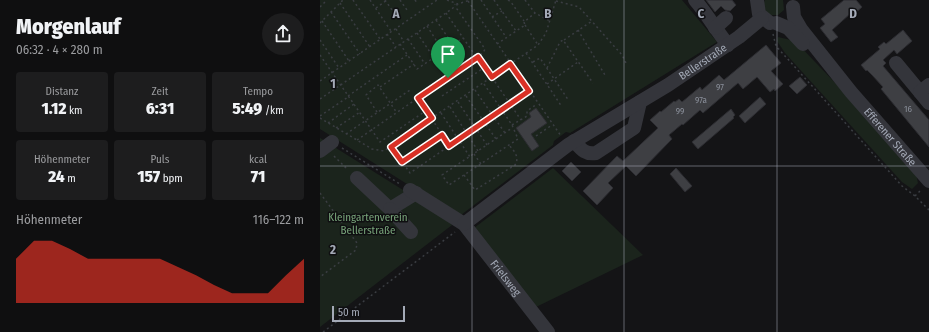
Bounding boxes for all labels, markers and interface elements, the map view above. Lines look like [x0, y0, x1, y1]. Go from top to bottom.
text: A [391, 6, 400, 21]
text: B [544, 6, 552, 21]
text: C [698, 6, 705, 21]
text: D [849, 6, 857, 21]
text: Morgenlauf [16, 13, 121, 40]
button: share [262, 13, 304, 55]
pin [431, 37, 465, 78]
street label: Bellerstraße [676, 41, 729, 82]
text: 06:32 · 4 × 280 m [16, 42, 103, 57]
icon: arrive [437, 43, 459, 65]
text: 1 [330, 76, 336, 91]
house number: 97 [716, 82, 724, 92]
text: Distanz [46, 85, 78, 98]
text: Zeit [152, 85, 168, 98]
text: Tempo [243, 85, 273, 98]
house number: 97a [695, 95, 708, 105]
text: 1.12 [41, 98, 66, 119]
text: 6:31 [146, 98, 174, 119]
text: 5:49 [232, 98, 262, 119]
text: km [66, 104, 83, 117]
text: /km [262, 104, 284, 117]
house number: 16 [904, 104, 913, 114]
street label: Efferener Straße [861, 105, 919, 169]
house number: 99 [676, 106, 684, 116]
text: Höhenmeter [34, 153, 90, 166]
text: Puls [151, 153, 169, 166]
text: kcal [249, 153, 267, 166]
text: 24 [48, 166, 65, 187]
text: 157 [137, 166, 160, 187]
text: 71 [251, 166, 265, 187]
text: m [65, 172, 76, 185]
text: bpm [160, 172, 183, 185]
park label: Kleingartenverein Bellerstraße [328, 211, 408, 237]
text: Höhenmeter [16, 212, 82, 227]
text: 116–122 m [253, 212, 304, 227]
text: 2 [329, 242, 336, 257]
street label: Frielsweg [488, 257, 524, 299]
scale bar [332, 304, 405, 323]
text: 50 m [338, 306, 360, 319]

